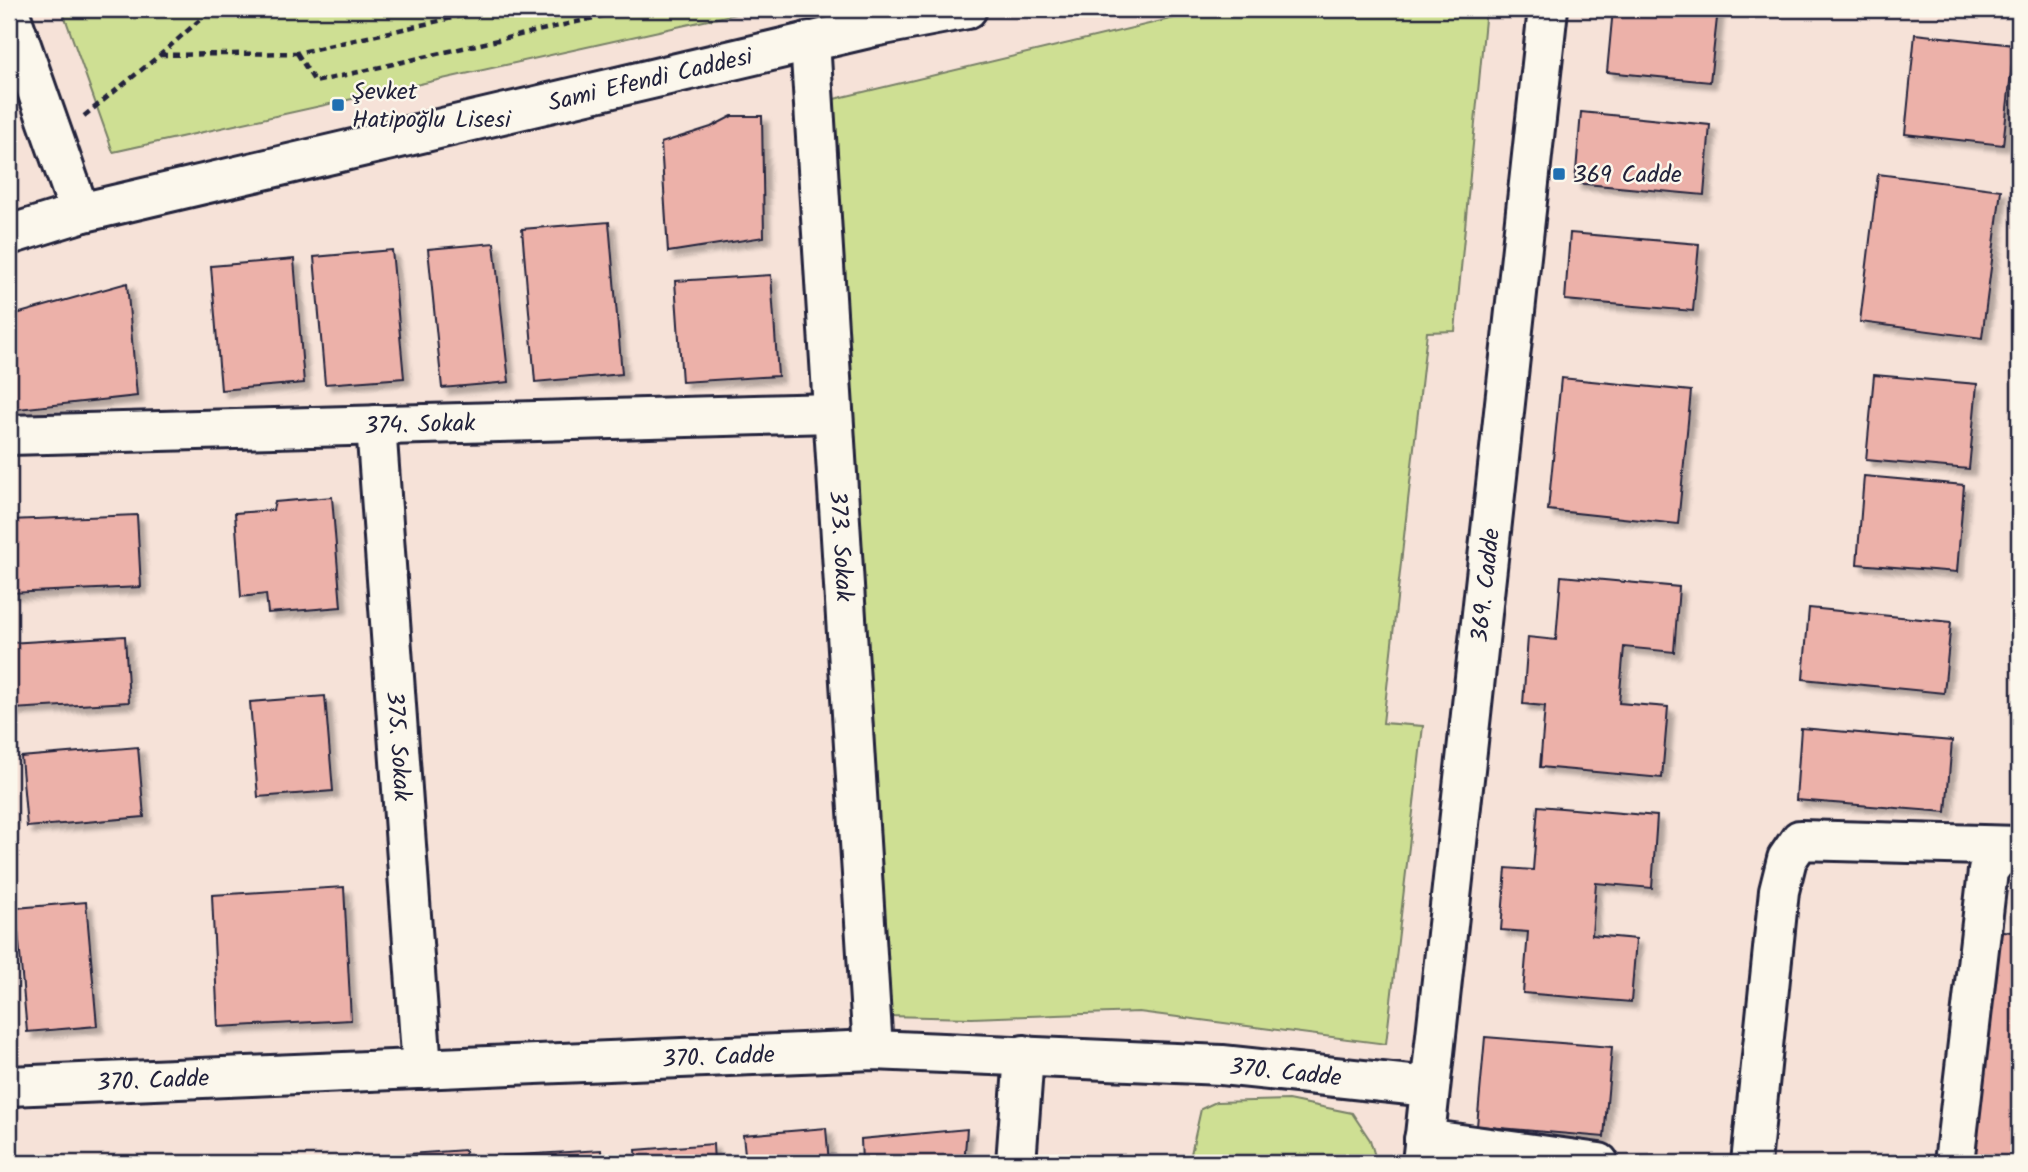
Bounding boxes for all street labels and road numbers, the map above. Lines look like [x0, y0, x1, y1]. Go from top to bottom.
street label: Sami Efendi Caddesi [544, 38, 758, 124]
street label: 374. Sokak [364, 405, 477, 447]
street label: 373. Sokak [817, 489, 863, 604]
street label: 369. Cadde [1461, 526, 1512, 645]
street label: 375. Sokak [374, 690, 421, 803]
street label: 370. Cadde [661, 1036, 776, 1080]
street label: 370. Cadde [1227, 1048, 1344, 1099]
street label: 370. Cadde [96, 1060, 210, 1103]

